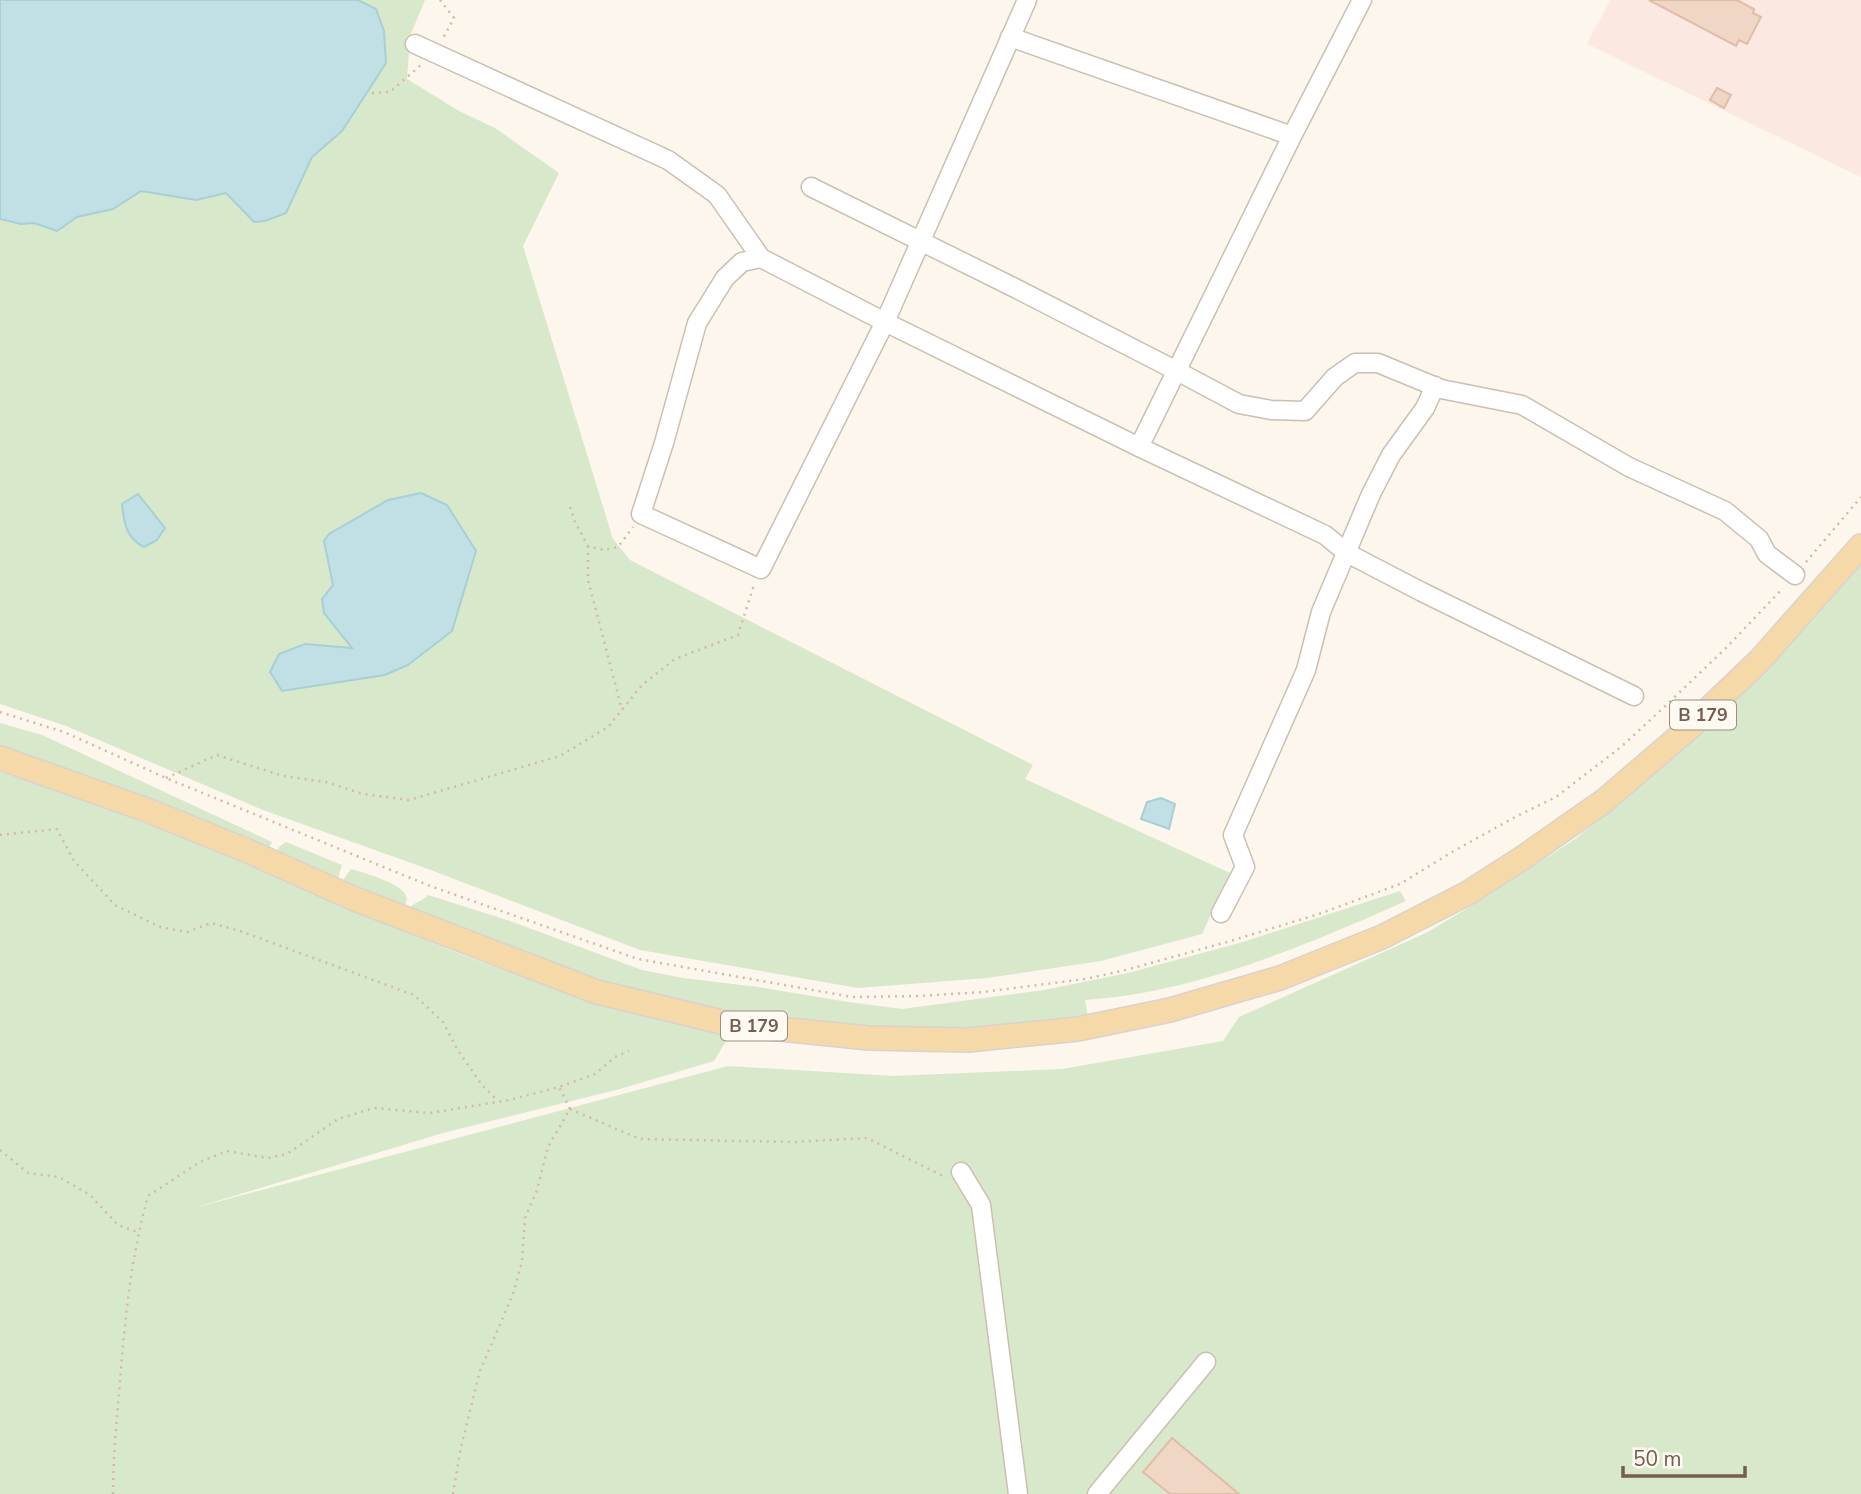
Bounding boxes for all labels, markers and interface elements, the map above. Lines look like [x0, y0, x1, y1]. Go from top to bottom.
road number: B 179 [1670, 700, 1736, 730]
road number: B 179 [721, 1012, 787, 1041]
scale bar [1623, 1434, 1745, 1478]
text: 50 m [1633, 1445, 1682, 1473]

